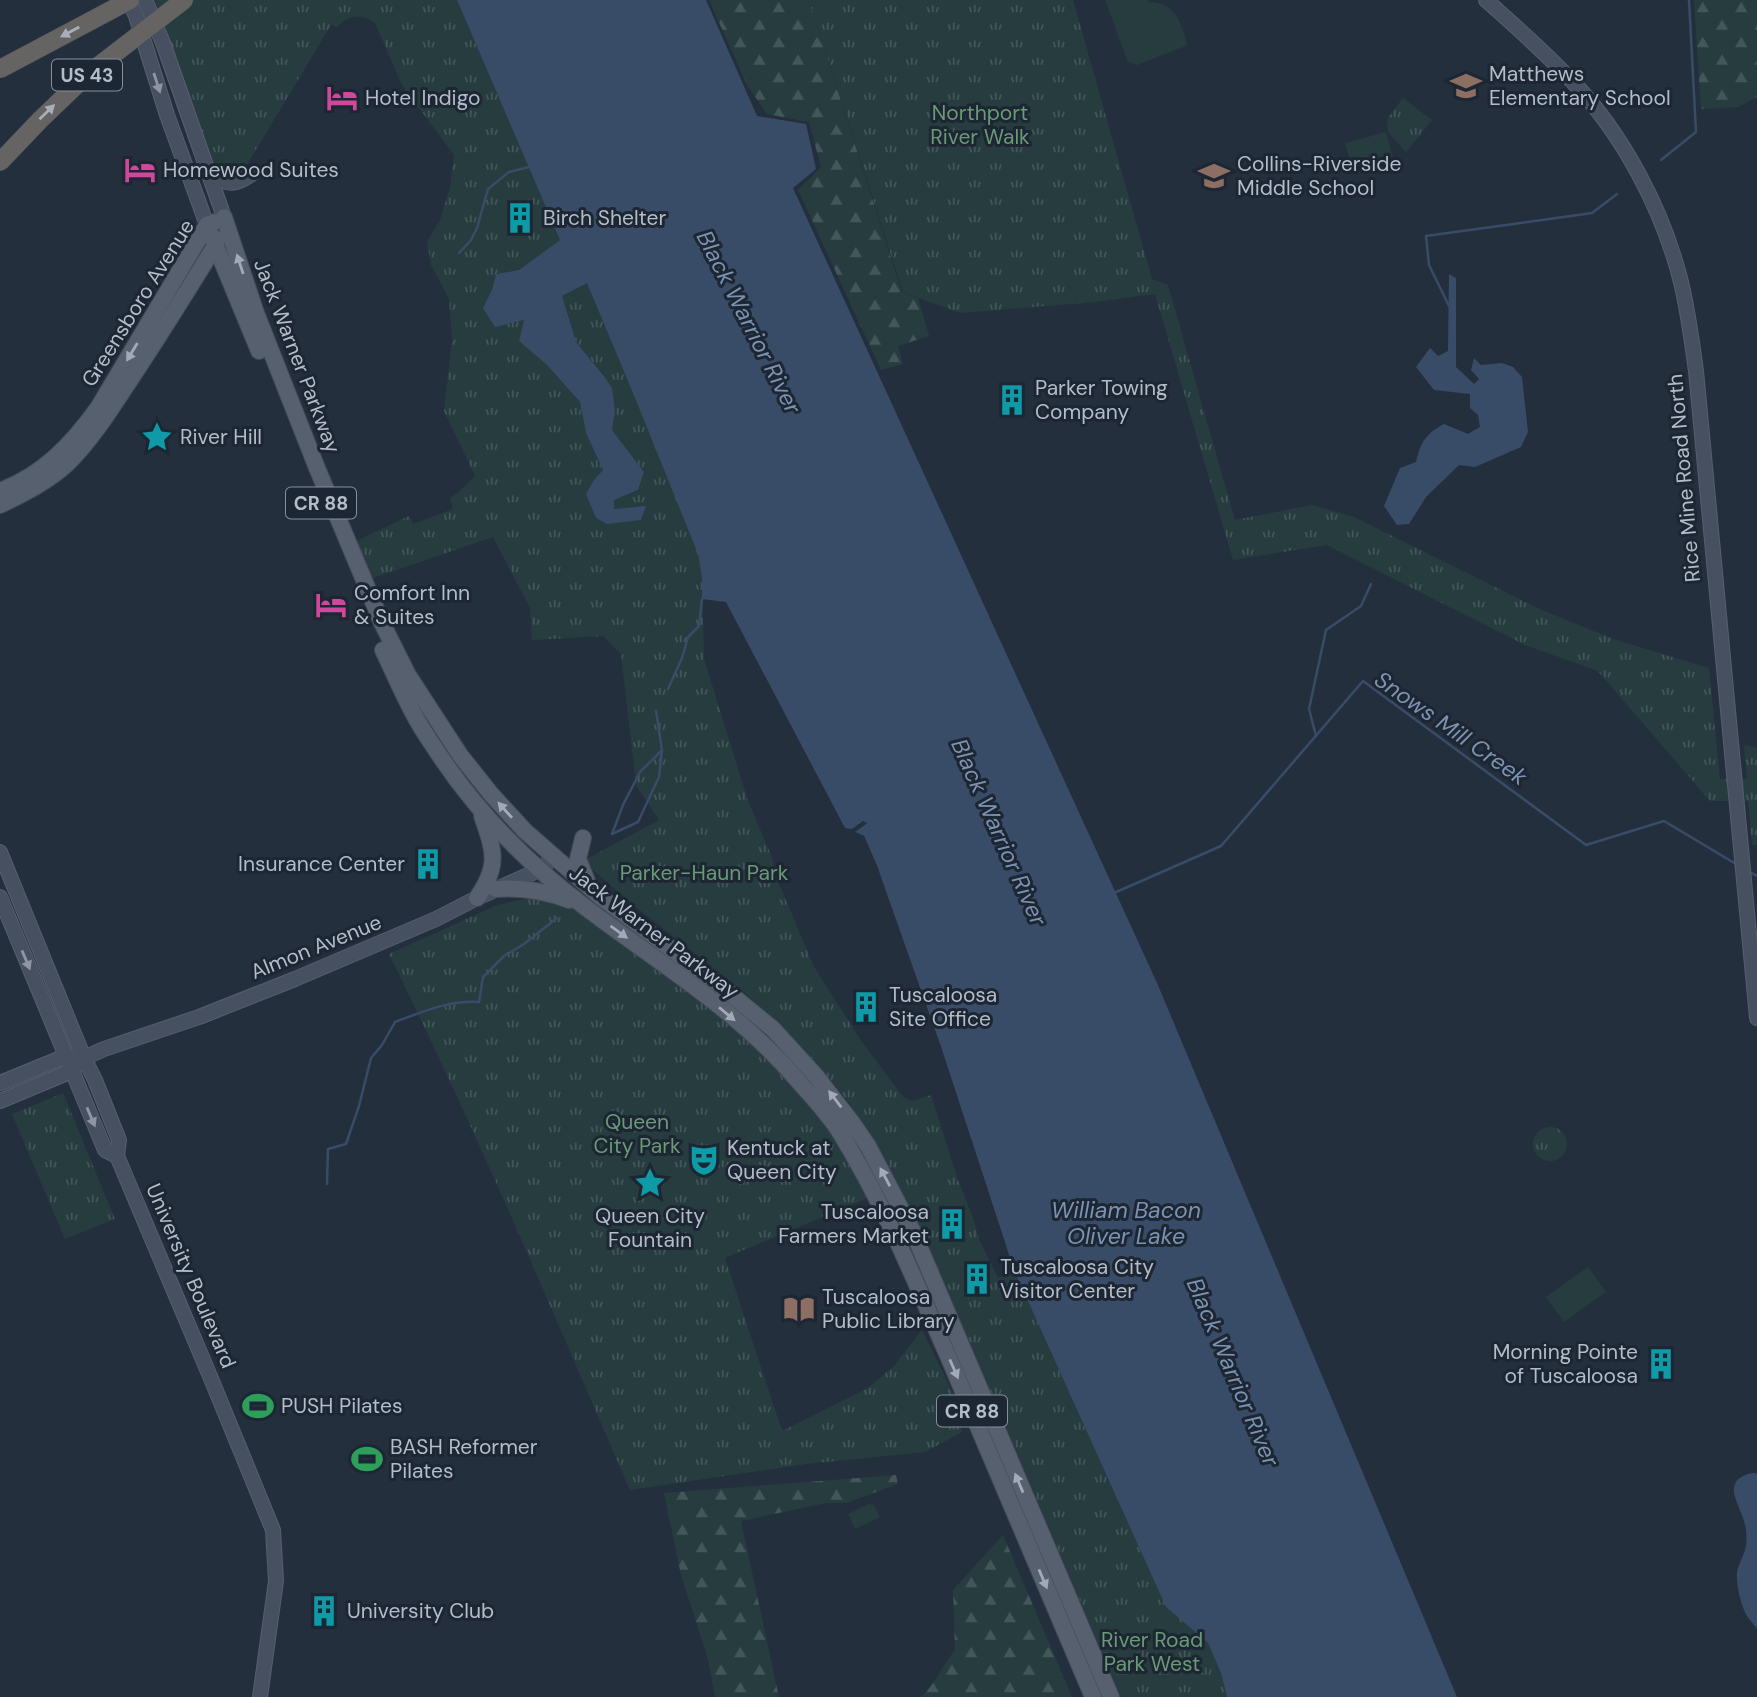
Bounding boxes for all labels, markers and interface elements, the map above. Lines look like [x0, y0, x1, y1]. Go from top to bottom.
one-way arrow [60, 26, 80, 38]
road number: US 43 [52, 60, 122, 90]
place label: Matthews Elementary School [1489, 60, 1671, 112]
school or university icon: Matthews Elementary School [1449, 69, 1483, 103]
one-way arrow [152, 72, 163, 93]
hotel icon: Hotel Indigo [325, 81, 359, 115]
place label: Hotel Indigo [365, 84, 480, 112]
park label: Northport River Walk [930, 99, 1030, 151]
one-way arrow [38, 105, 55, 121]
place label: Collins-Riverside Middle School [1237, 150, 1401, 202]
hotel icon: Homewood Suites [123, 153, 157, 187]
place label: Homewood Suites [163, 156, 339, 184]
school or university icon: Collins-Riverside Middle School [1197, 159, 1231, 193]
building icon: Birch Shelter [503, 201, 537, 235]
place label: Birch Shelter [543, 204, 666, 232]
street label: Greensboro Avenue [75, 214, 201, 392]
water label: Black Warrior River [690, 225, 809, 420]
one-way arrow [234, 253, 245, 274]
street label: Jack Warner Parkway [247, 255, 347, 457]
one-way arrow [126, 343, 138, 362]
street label: Rice Mine Road North [1661, 373, 1707, 583]
place label: Parker Towing Company [1035, 374, 1168, 426]
building icon: Parker Towing Company [995, 383, 1029, 417]
place icon: River Hill [140, 420, 174, 454]
place label: River Hill [180, 423, 262, 451]
road number: CR 88 [286, 488, 356, 518]
place label: Comfort Inn & Suites [354, 579, 470, 631]
hotel icon: Comfort Inn & Suites [314, 588, 348, 622]
water label: Snows Mill Creek [1369, 664, 1533, 792]
water label: Black Warrior River [944, 734, 1054, 932]
one-way arrow [497, 801, 513, 819]
building icon: Insurance Center [411, 847, 445, 881]
place label: Insurance Center [238, 850, 405, 878]
street label: Jack Warner Parkway [563, 859, 745, 1005]
park label: Parker-Haun Park [620, 859, 789, 887]
street label: Almon Avenue [246, 908, 386, 986]
one-way arrow [610, 925, 628, 939]
one-way arrow [21, 949, 32, 970]
place label: Tuscaloosa Site Office [889, 981, 997, 1033]
building icon: Tuscaloosa Site Office [849, 990, 883, 1024]
one-way arrow [719, 1006, 736, 1021]
one-way arrow [828, 1091, 843, 1109]
one-way arrow [86, 1106, 97, 1127]
park label: Queen City Park [593, 1108, 681, 1160]
place label: Kentuck at Queen City [727, 1134, 837, 1186]
theatre icon: Kentuck at Queen City [687, 1143, 721, 1177]
place icon: Queen City Fountain [633, 1166, 667, 1200]
one-way arrow [879, 1167, 890, 1187]
street label: University Boulevard [139, 1179, 243, 1373]
water label: William Bacon Oliver Lake [1051, 1195, 1201, 1251]
place label: Tuscaloosa Farmers Market [778, 1198, 929, 1250]
place label: Queen City Fountain [595, 1202, 705, 1254]
building icon: Tuscaloosa Farmers Market [935, 1207, 969, 1241]
place label: Tuscaloosa City Visitor Center [1000, 1253, 1154, 1305]
building icon: Tuscaloosa City Visitor Center [960, 1262, 994, 1296]
water label: Black Warrior River [1180, 1273, 1287, 1472]
place label: Tuscaloosa Public Library [822, 1283, 955, 1335]
library icon: Tuscaloosa Public Library [782, 1292, 816, 1326]
place label: Morning Pointe of Tuscaloosa [1493, 1338, 1638, 1390]
building icon: Morning Pointe of Tuscaloosa [1644, 1347, 1678, 1381]
one-way arrow [949, 1359, 960, 1380]
sports icon: PUSH Pilates [241, 1389, 275, 1423]
place label: PUSH Pilates [281, 1392, 402, 1420]
road number: CR 88 [937, 1396, 1007, 1427]
place label: BASH Reformer Pilates [390, 1433, 538, 1485]
sports icon: BASH Reformer Pilates [350, 1442, 384, 1476]
one-way arrow [1014, 1472, 1025, 1493]
one-way arrow [1037, 1569, 1049, 1589]
building icon: University Club [307, 1594, 341, 1628]
place label: University Club [347, 1597, 494, 1625]
park label: River Road Park West [1101, 1626, 1203, 1678]

